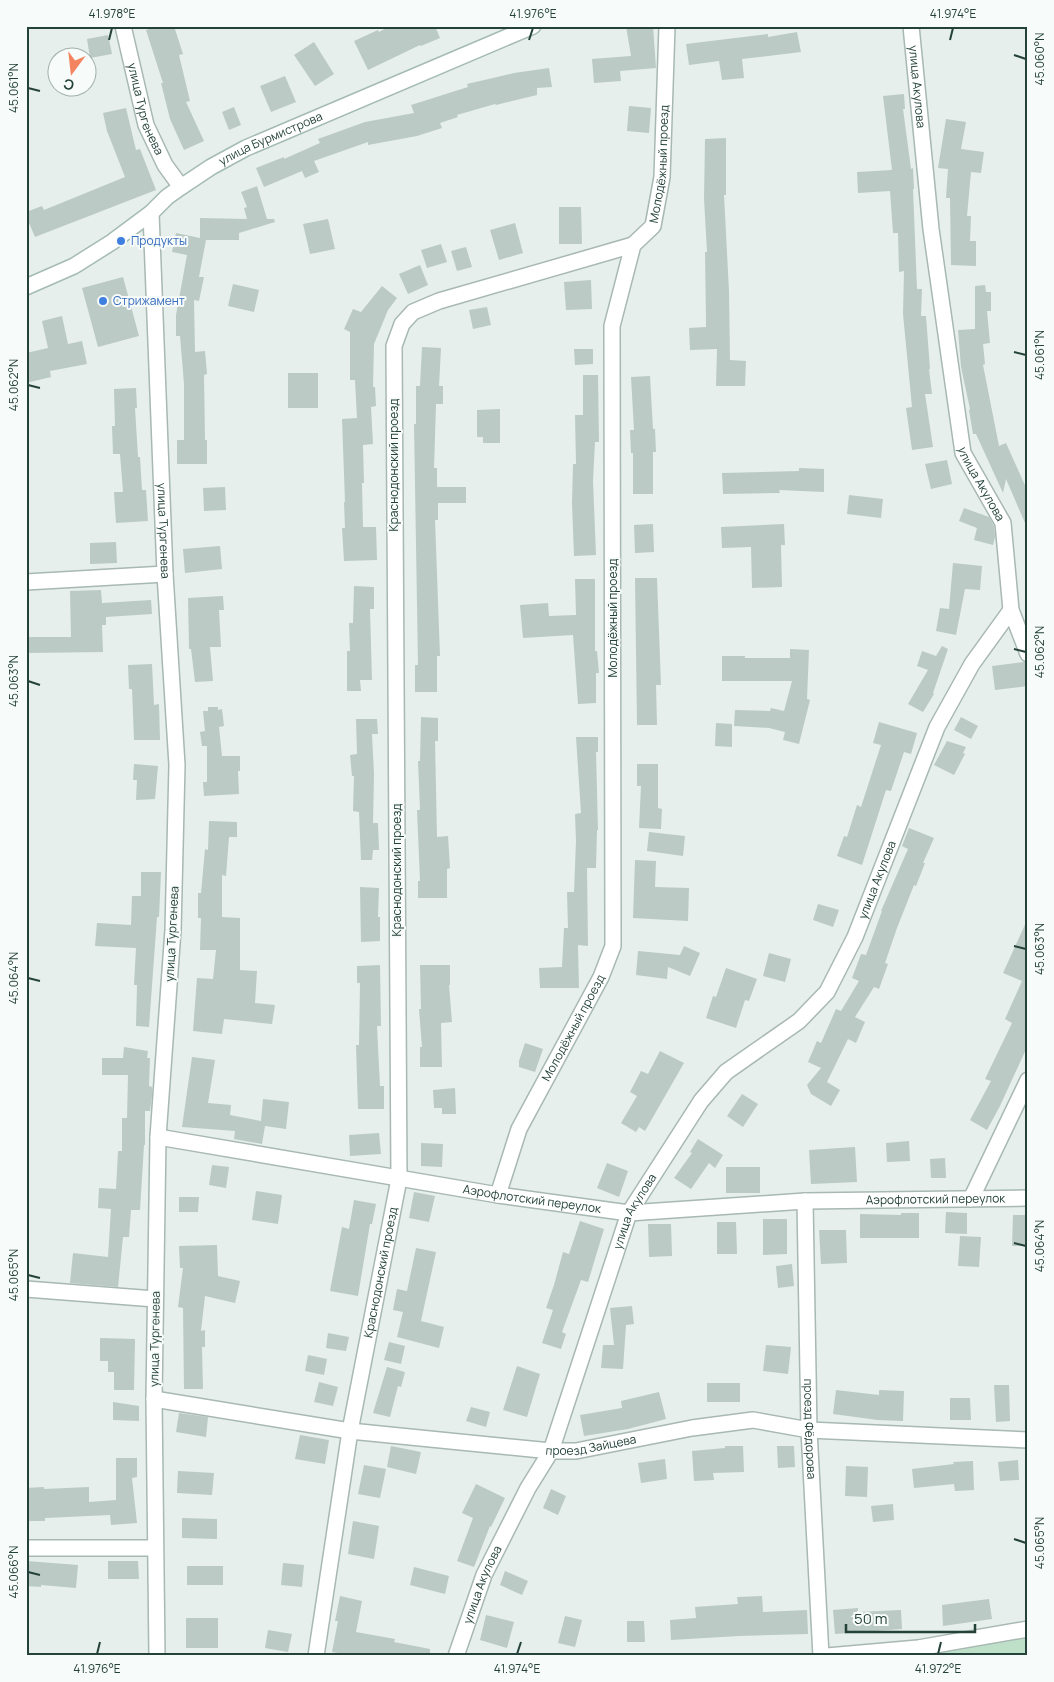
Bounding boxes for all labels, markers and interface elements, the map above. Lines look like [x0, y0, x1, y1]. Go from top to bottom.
text: 41.978°E [89, 5, 136, 22]
text: 41.976°E [509, 5, 557, 22]
text: 41.974°E [930, 5, 976, 22]
text: 45.060°N [1031, 33, 1048, 85]
street label: улица Акулова [905, 44, 930, 129]
north arrow [48, 48, 98, 98]
street label: улица Тургенева [124, 61, 168, 158]
text: 45.061°N [5, 63, 22, 113]
text: С [61, 75, 76, 96]
street label: Молодёжный проезд [645, 105, 672, 224]
street label: улица Бурмистрова [216, 107, 325, 169]
place label: Продукты [131, 232, 187, 249]
marker: Продукты [115, 235, 127, 247]
place label: Стрижамент [113, 292, 185, 309]
marker: Стрижамент [97, 295, 109, 307]
text: 45.061°N [1031, 330, 1048, 380]
text: 45.062°N [5, 359, 22, 411]
street label: Краснодонский проезд [385, 399, 402, 531]
street label: улица Акулова [954, 446, 1009, 524]
street label: улица Тургенева [153, 482, 174, 579]
street label: Молодёжный проезд [604, 559, 621, 677]
text: 45.062°N [1031, 626, 1048, 678]
text: 45.063°N [5, 655, 22, 707]
street label: Краснодонский проезд [388, 804, 405, 936]
street label: улица Акулова [854, 838, 900, 922]
street label: улица Тургенева [161, 886, 182, 982]
text: 45.063°N [1031, 923, 1048, 975]
text: 45.064°N [5, 952, 22, 1004]
street label: Молодёжный проезд [537, 971, 609, 1084]
street label: улица Акулова [609, 1170, 660, 1251]
street label: Аэрофлотский переулок [461, 1180, 603, 1217]
street label: Аэрофлотский переулок [866, 1189, 1006, 1208]
street label: Краснодонский проезд [359, 1206, 401, 1339]
text: 45.064°N [1031, 1220, 1048, 1272]
text: 45.065°N [5, 1249, 22, 1301]
street label: улица Тургенева [145, 1291, 164, 1387]
street label: проезд Фёдорова [800, 1378, 821, 1480]
street label: проезд Зайцева [545, 1430, 638, 1459]
text: 45.065°N [1031, 1517, 1048, 1569]
street label: улица Акулова [459, 1543, 506, 1626]
text: 45.066°N [5, 1546, 22, 1598]
scale bar [846, 1602, 975, 1634]
text: 50 m [854, 1608, 888, 1629]
text: 41.976°E [73, 1660, 121, 1677]
text: 41.974°E [494, 1660, 540, 1677]
text: 41.972°E [915, 1660, 962, 1677]

